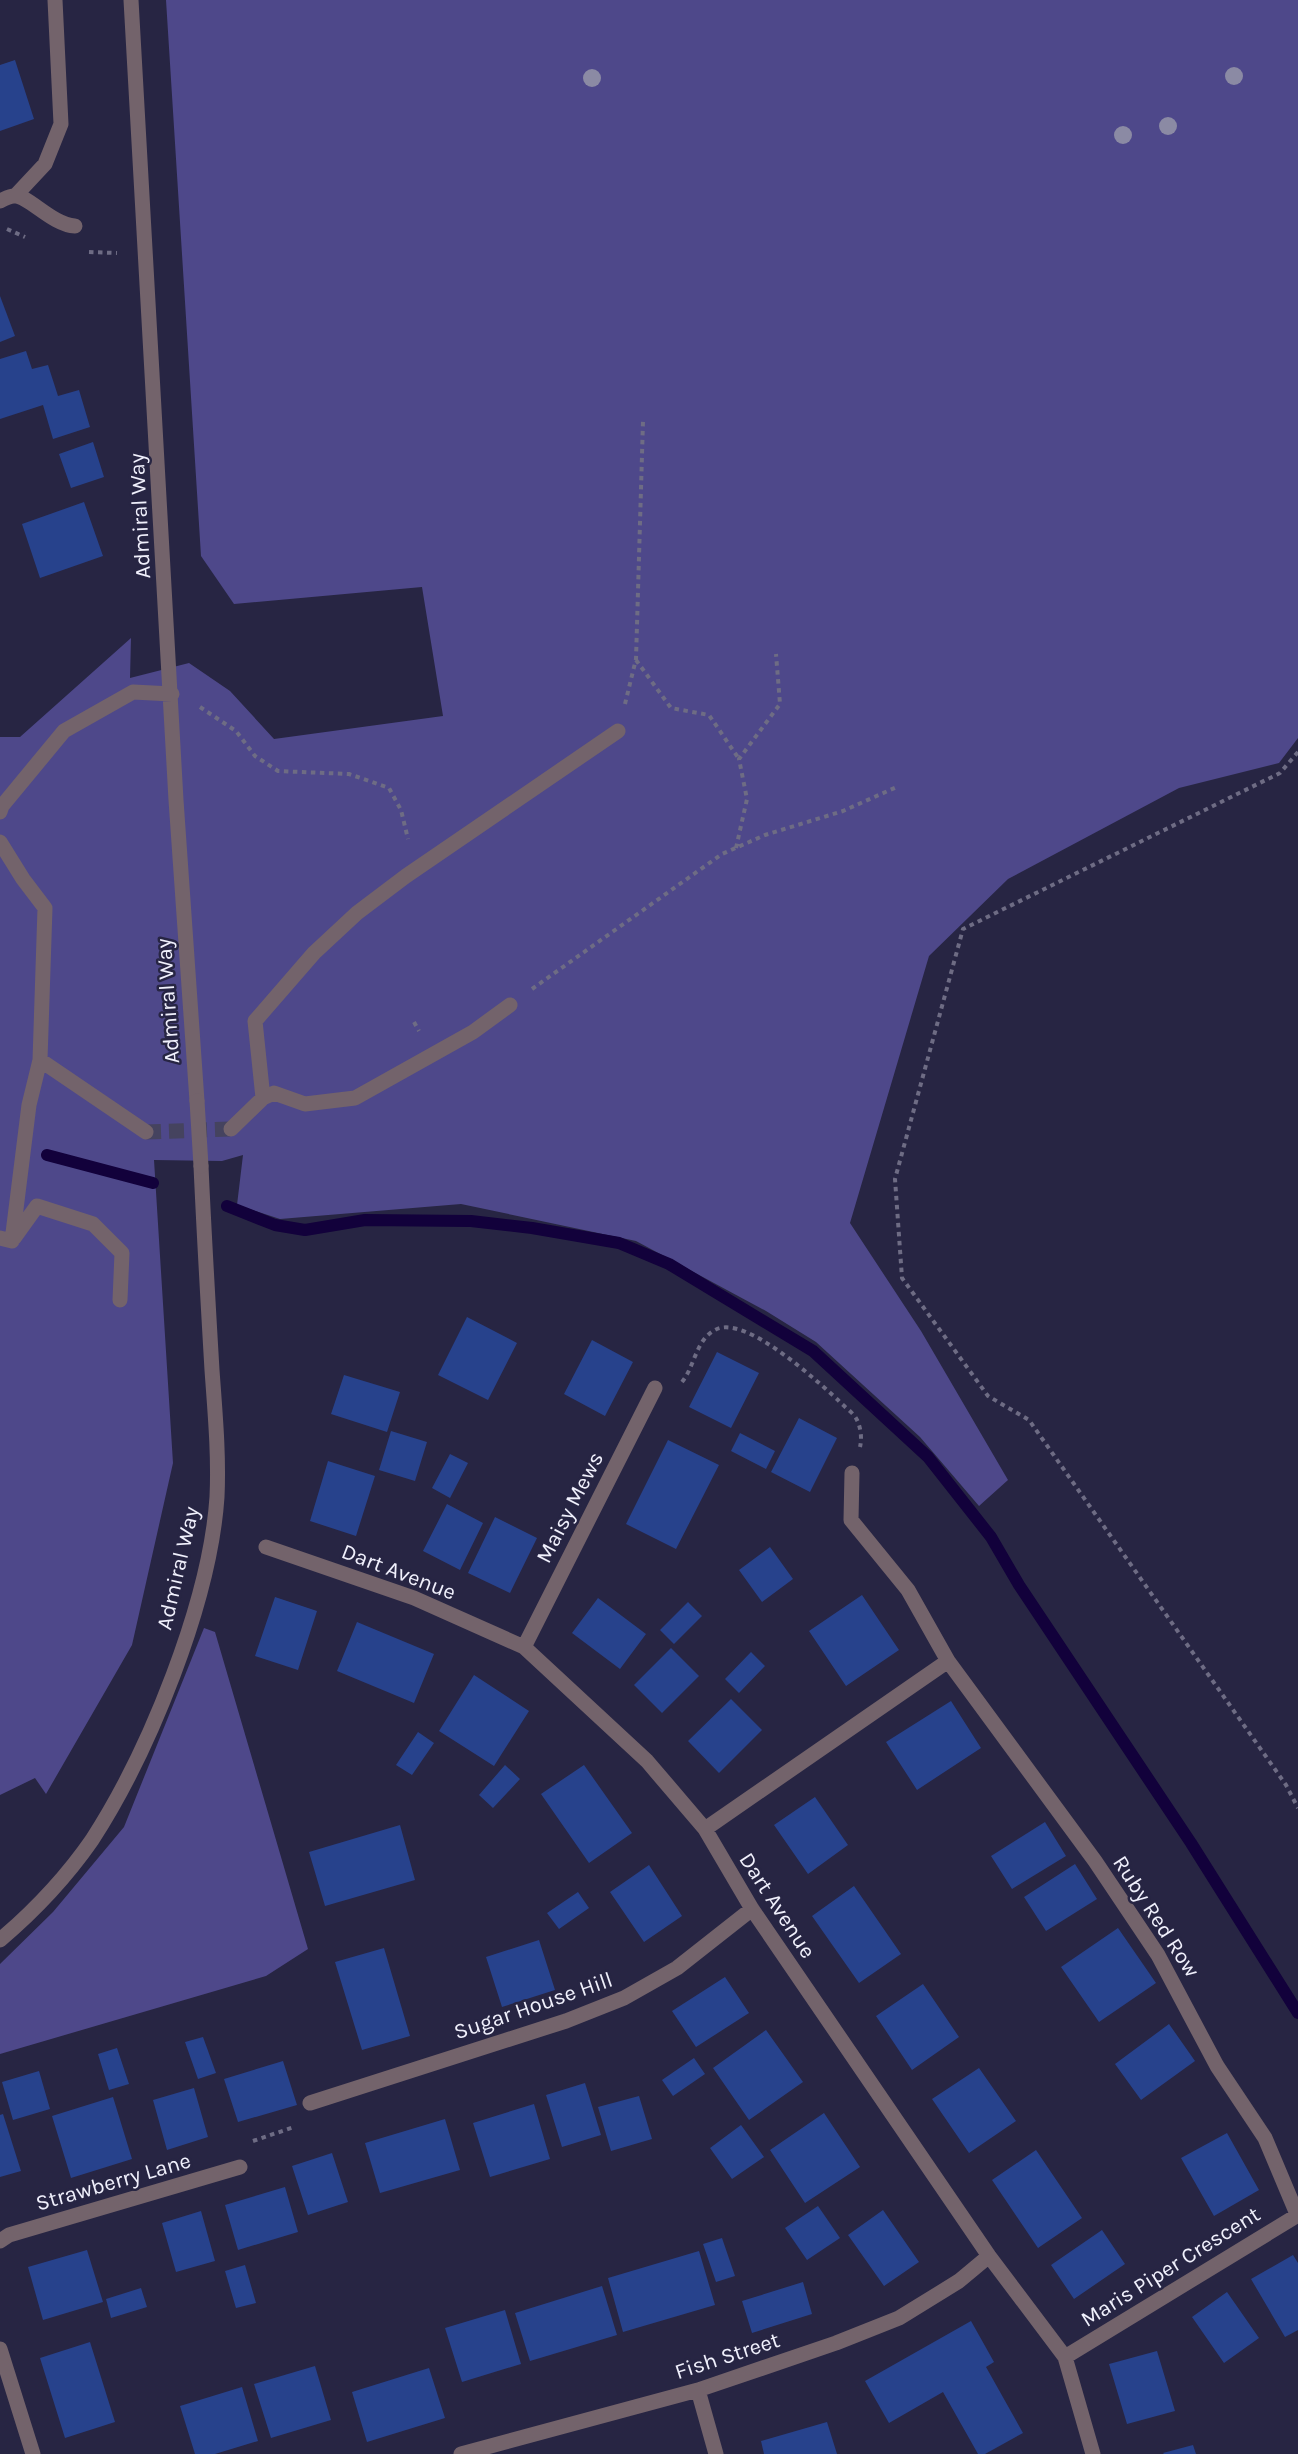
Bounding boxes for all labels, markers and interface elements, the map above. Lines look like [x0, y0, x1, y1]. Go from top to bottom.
street label: Admiral Way [124, 453, 156, 579]
street label: Admiral Way [151, 937, 185, 1064]
street label: Maisy Mews [531, 1448, 609, 1567]
street label: Admiral Way [151, 1504, 205, 1632]
street label: Dart Avenue [338, 1538, 460, 1606]
street label: Dart Avenue [733, 1848, 821, 1963]
street label: Ruby Red Row [1107, 1851, 1205, 1982]
street label: Sugar House Hill [451, 1967, 616, 2045]
street label: Strawberry Lane [33, 2147, 194, 2217]
street label: Maris Piper Crescent [1076, 2201, 1265, 2333]
street label: Fish Street [672, 2327, 783, 2385]

